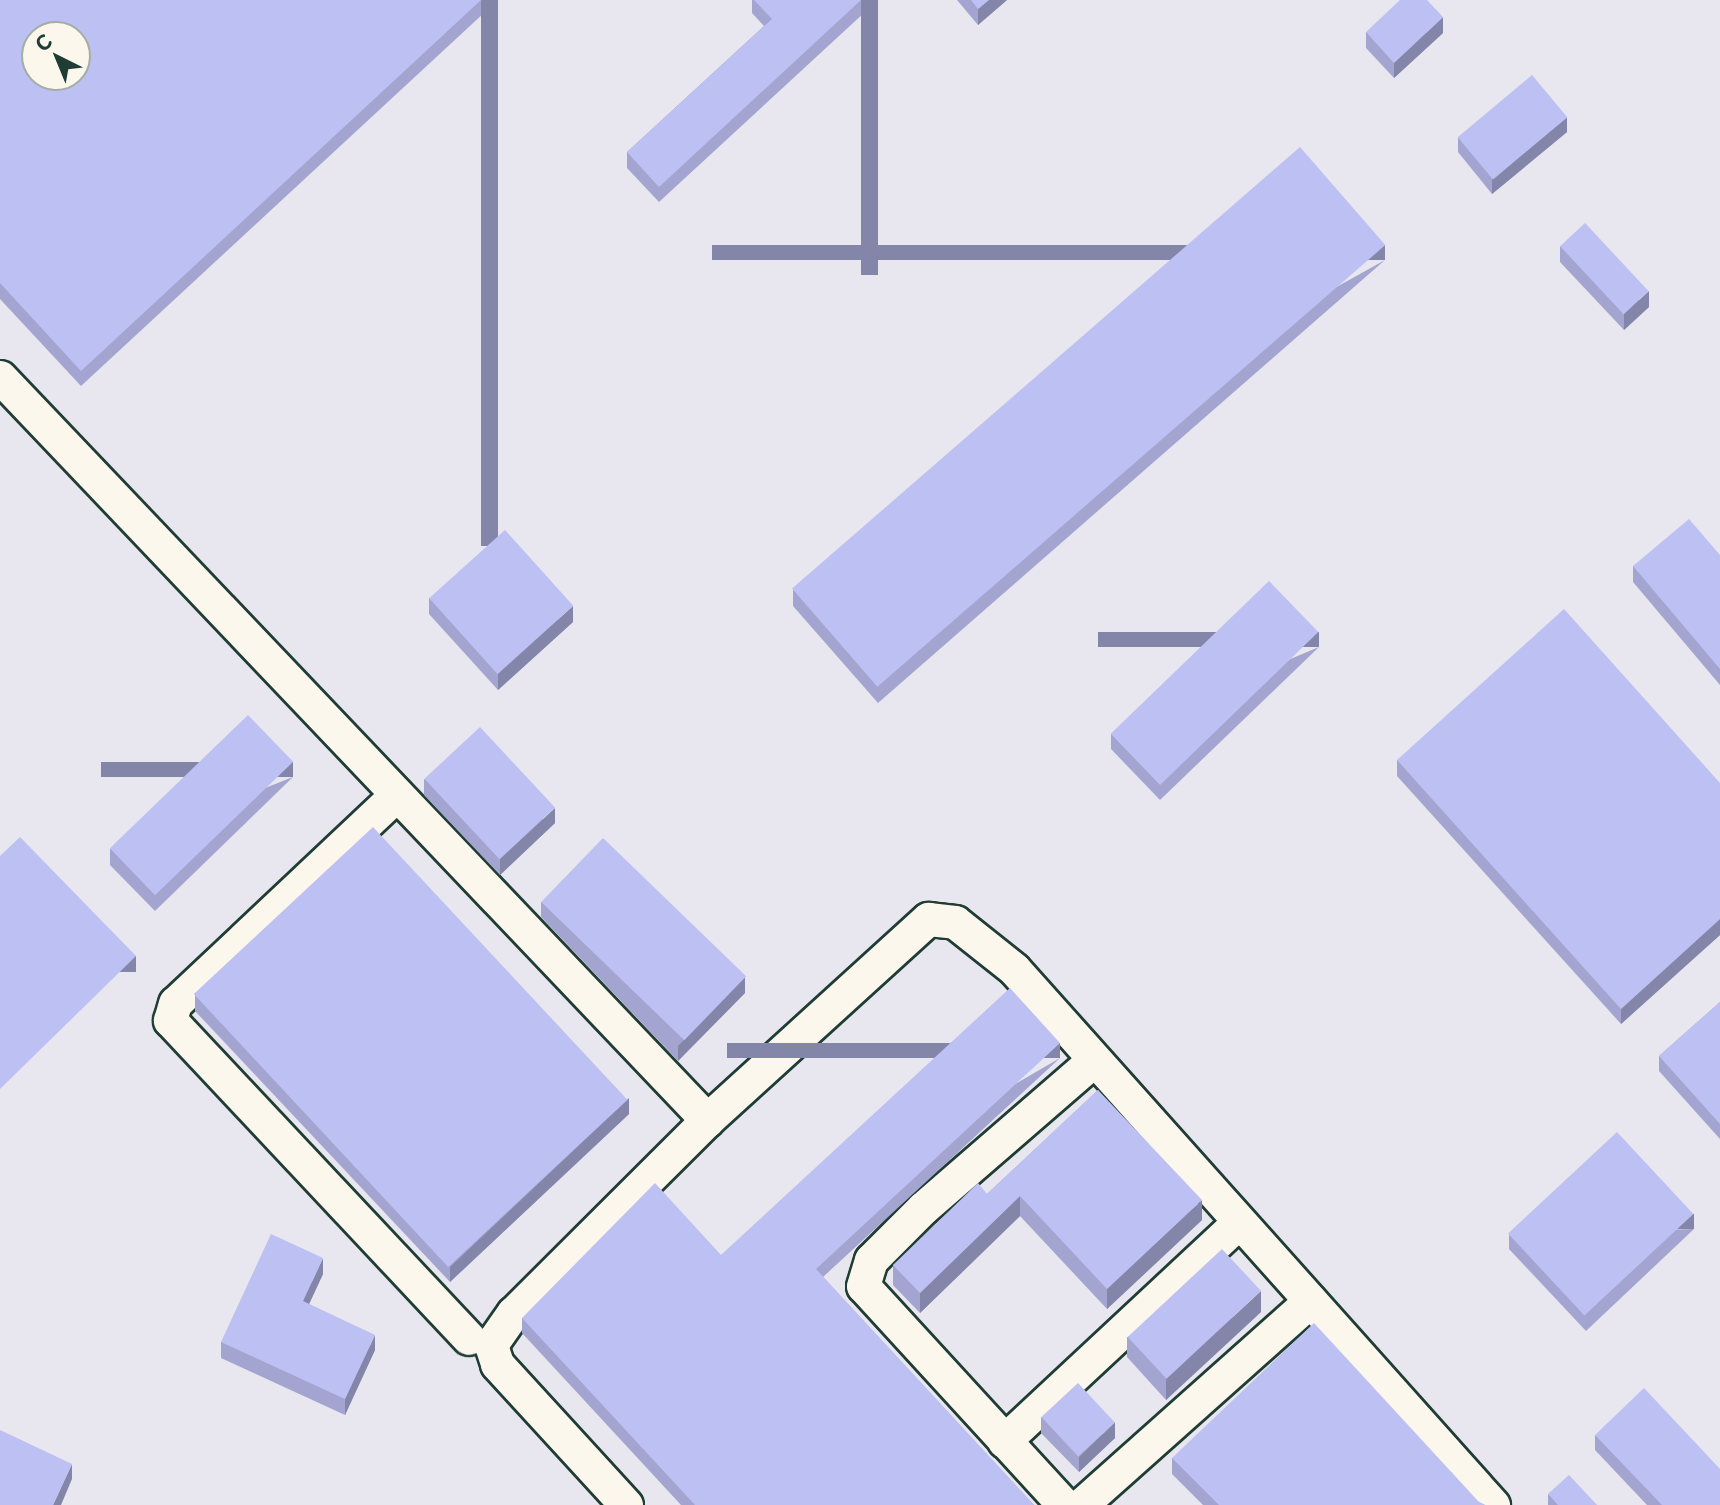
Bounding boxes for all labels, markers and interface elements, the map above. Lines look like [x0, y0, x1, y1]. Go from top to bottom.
north arrow [21, 21, 91, 91]
text: С [28, 27, 58, 57]

